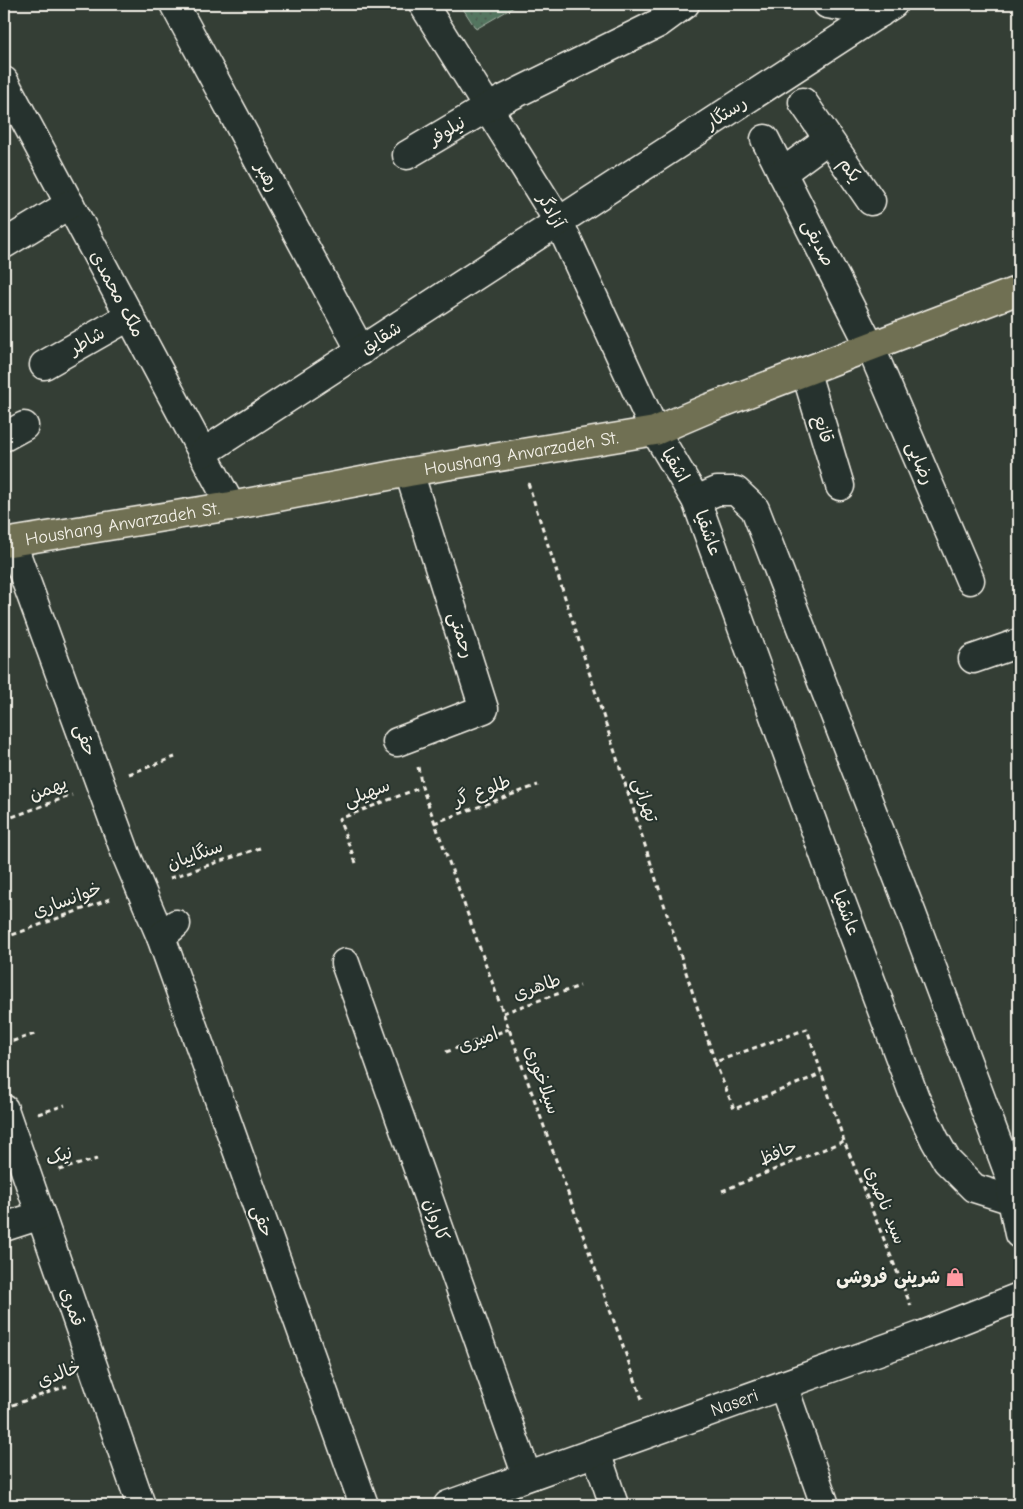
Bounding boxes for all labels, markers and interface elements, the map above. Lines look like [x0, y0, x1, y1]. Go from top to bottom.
street label: رستگار [701, 92, 751, 135]
street label: نیلوفر [423, 112, 470, 152]
street label: یکم [832, 154, 866, 188]
street label: رهبر [250, 157, 283, 195]
street label: آزادگر [532, 188, 570, 233]
street label: صدیقی [797, 216, 839, 270]
street label: ملک محمدی [85, 247, 149, 341]
street label: شقایق [357, 317, 405, 359]
street label: شاطر [64, 322, 109, 361]
street label: قانع [807, 412, 837, 446]
street label: Houshang Anvarzadeh St. [423, 427, 620, 480]
street label: رضایی [902, 438, 938, 488]
street label: اشقیا [657, 444, 693, 486]
street label: Houshang Anvarzadeh St. [24, 497, 221, 550]
street label: عاشقیا [690, 507, 726, 559]
street label: رحمتی [444, 609, 478, 661]
street label: حقی [70, 721, 100, 759]
street label: طلوع گر [448, 771, 514, 813]
street label: یهمن [26, 773, 70, 805]
street label: سهیلی [341, 775, 393, 811]
street label: تهرانی [628, 775, 662, 825]
street label: سنگاییان [164, 836, 226, 874]
street label: خوانساری [30, 878, 104, 922]
street label: عاشقیا [828, 887, 864, 939]
street label: طاهری [510, 969, 564, 1005]
street label: امیری [455, 1023, 501, 1057]
street label: سیلاخوری [520, 1043, 564, 1117]
street label: حافظ [756, 1136, 800, 1170]
street label: نیک [43, 1142, 75, 1170]
street label: سید ناصری [860, 1163, 910, 1247]
street label: کاروان [419, 1196, 453, 1244]
street label: حقی [247, 1202, 277, 1240]
shop icon: شرینی فروشی [944, 1266, 966, 1288]
place label: شرینی فروشی [836, 1267, 940, 1289]
street label: قمری [56, 1285, 88, 1329]
street label: خالدی [34, 1356, 84, 1392]
street label: Naseri [708, 1384, 761, 1421]

